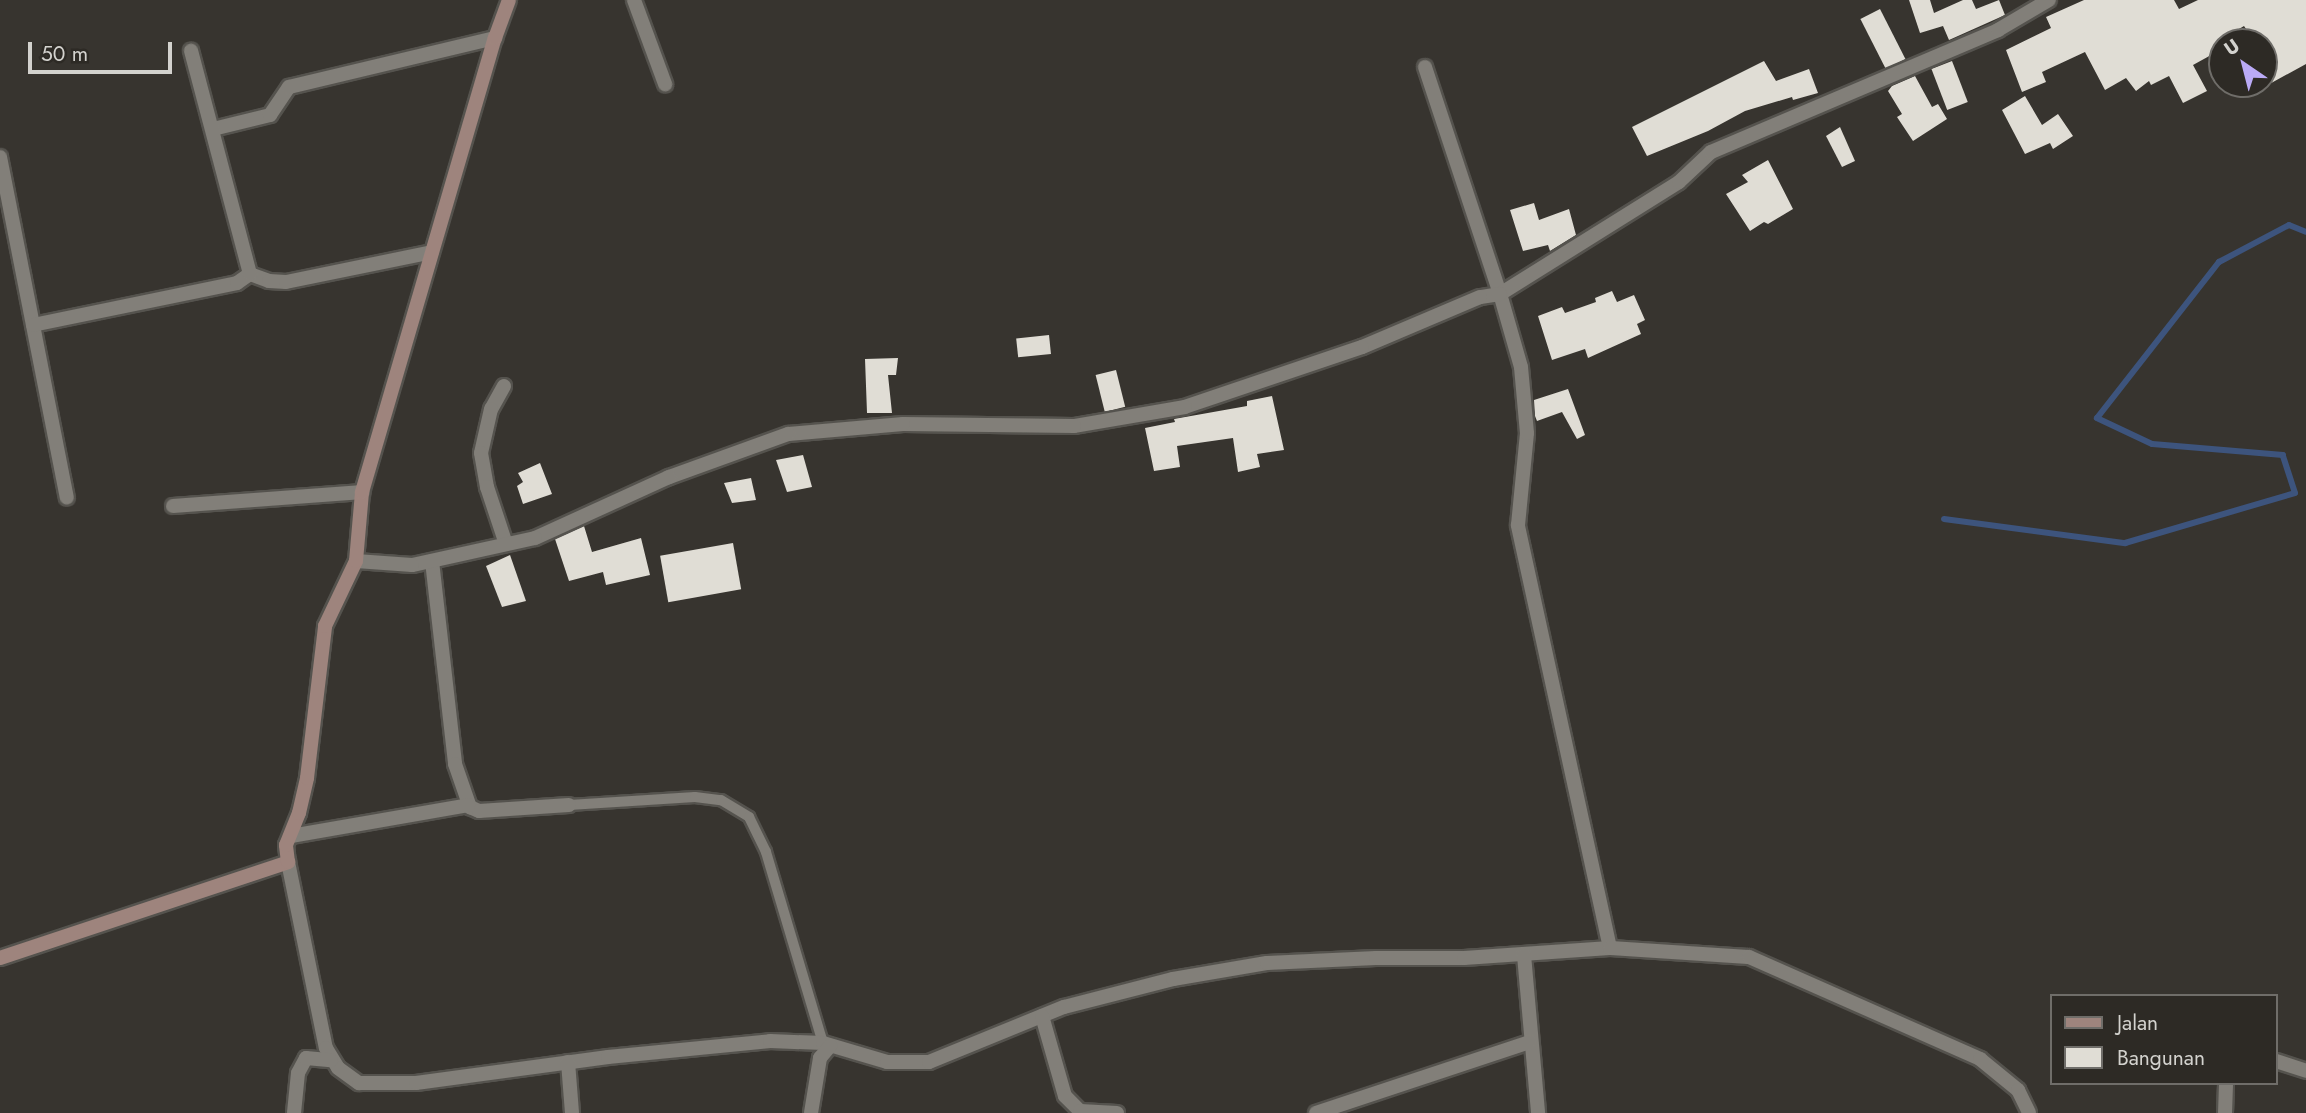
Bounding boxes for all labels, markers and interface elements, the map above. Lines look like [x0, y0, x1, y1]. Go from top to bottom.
scale bar [32, 28, 175, 72]
north arrow [2208, 28, 2278, 98]
text: U [2219, 32, 2245, 62]
text: 50 m [41, 39, 88, 69]
legend [2050, 994, 2278, 1085]
text: Jalan [2117, 1008, 2158, 1038]
text: Bangunan [2117, 1043, 2205, 1073]

